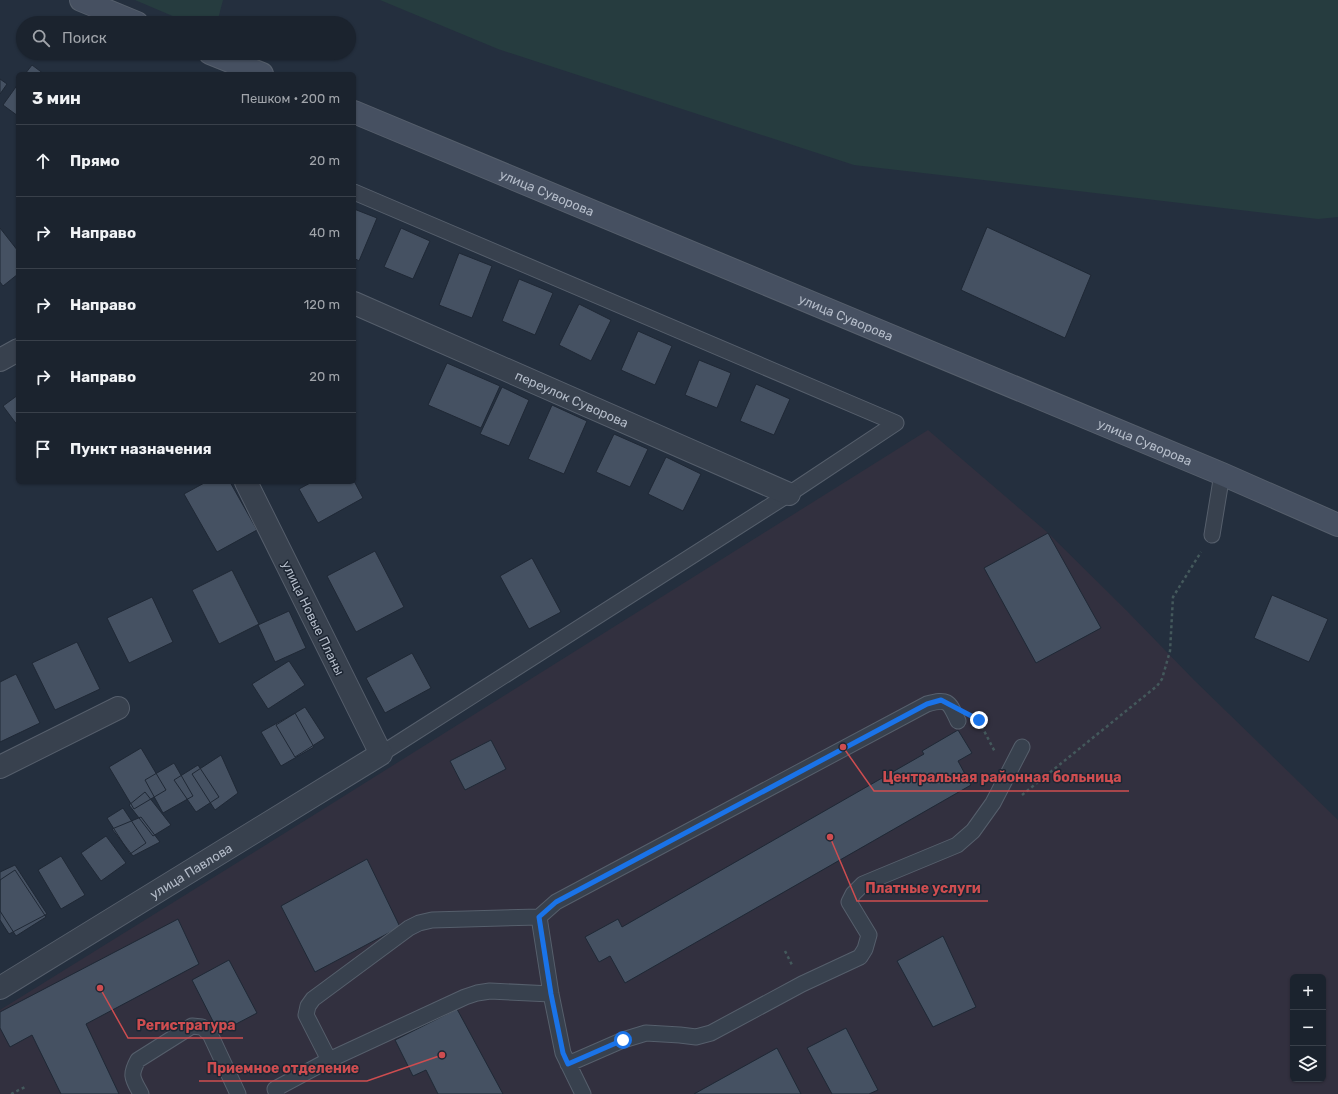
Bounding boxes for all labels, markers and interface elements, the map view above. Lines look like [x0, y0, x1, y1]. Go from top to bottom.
search box [16, 16, 356, 60]
icon: search [30, 27, 52, 49]
text: Поиск [62, 29, 107, 47]
text: 3 мин [32, 88, 81, 108]
text: Пешком · 200 m [241, 91, 340, 106]
icon: ahead [32, 150, 54, 172]
text: Прямо [70, 152, 120, 170]
text: 20 m [309, 153, 340, 168]
street label: улица Суворова [497, 166, 596, 219]
icon: right [32, 222, 54, 244]
text: Направо [70, 224, 136, 242]
text: 40 m [309, 225, 340, 240]
street label: улица Суворова [796, 291, 895, 344]
icon: right [32, 294, 54, 316]
text: Направо [70, 296, 136, 314]
text: 120 m [304, 297, 340, 312]
icon: right [32, 366, 54, 388]
street label: переулок Суворова [513, 367, 631, 430]
text: Направо [70, 368, 136, 386]
text: 20 m [309, 369, 340, 384]
street label: улица Суворова [1096, 416, 1194, 468]
icon: arrive [32, 438, 54, 460]
text: Пункт назначения [70, 440, 212, 458]
street label: улица Новые Планы [279, 558, 347, 678]
route end [970, 711, 988, 729]
callout: Центральная районная больница [874, 765, 1129, 791]
text: Центральная районная больница [882, 769, 1122, 786]
street label: улица Павлова [147, 840, 235, 902]
callout: Платные услуги [857, 875, 988, 901]
text: Платные услуги [865, 880, 981, 897]
map controls [1290, 974, 1326, 1082]
button: + [1290, 974, 1326, 1010]
button: − [1290, 1010, 1326, 1046]
callout: Регистратура [128, 1012, 243, 1038]
text: Регистратура [136, 1017, 236, 1034]
route start [614, 1031, 632, 1049]
button: layers [1290, 1046, 1326, 1082]
callout: Приемное отделение [199, 1055, 367, 1081]
text: Приемное отделение [207, 1060, 359, 1077]

